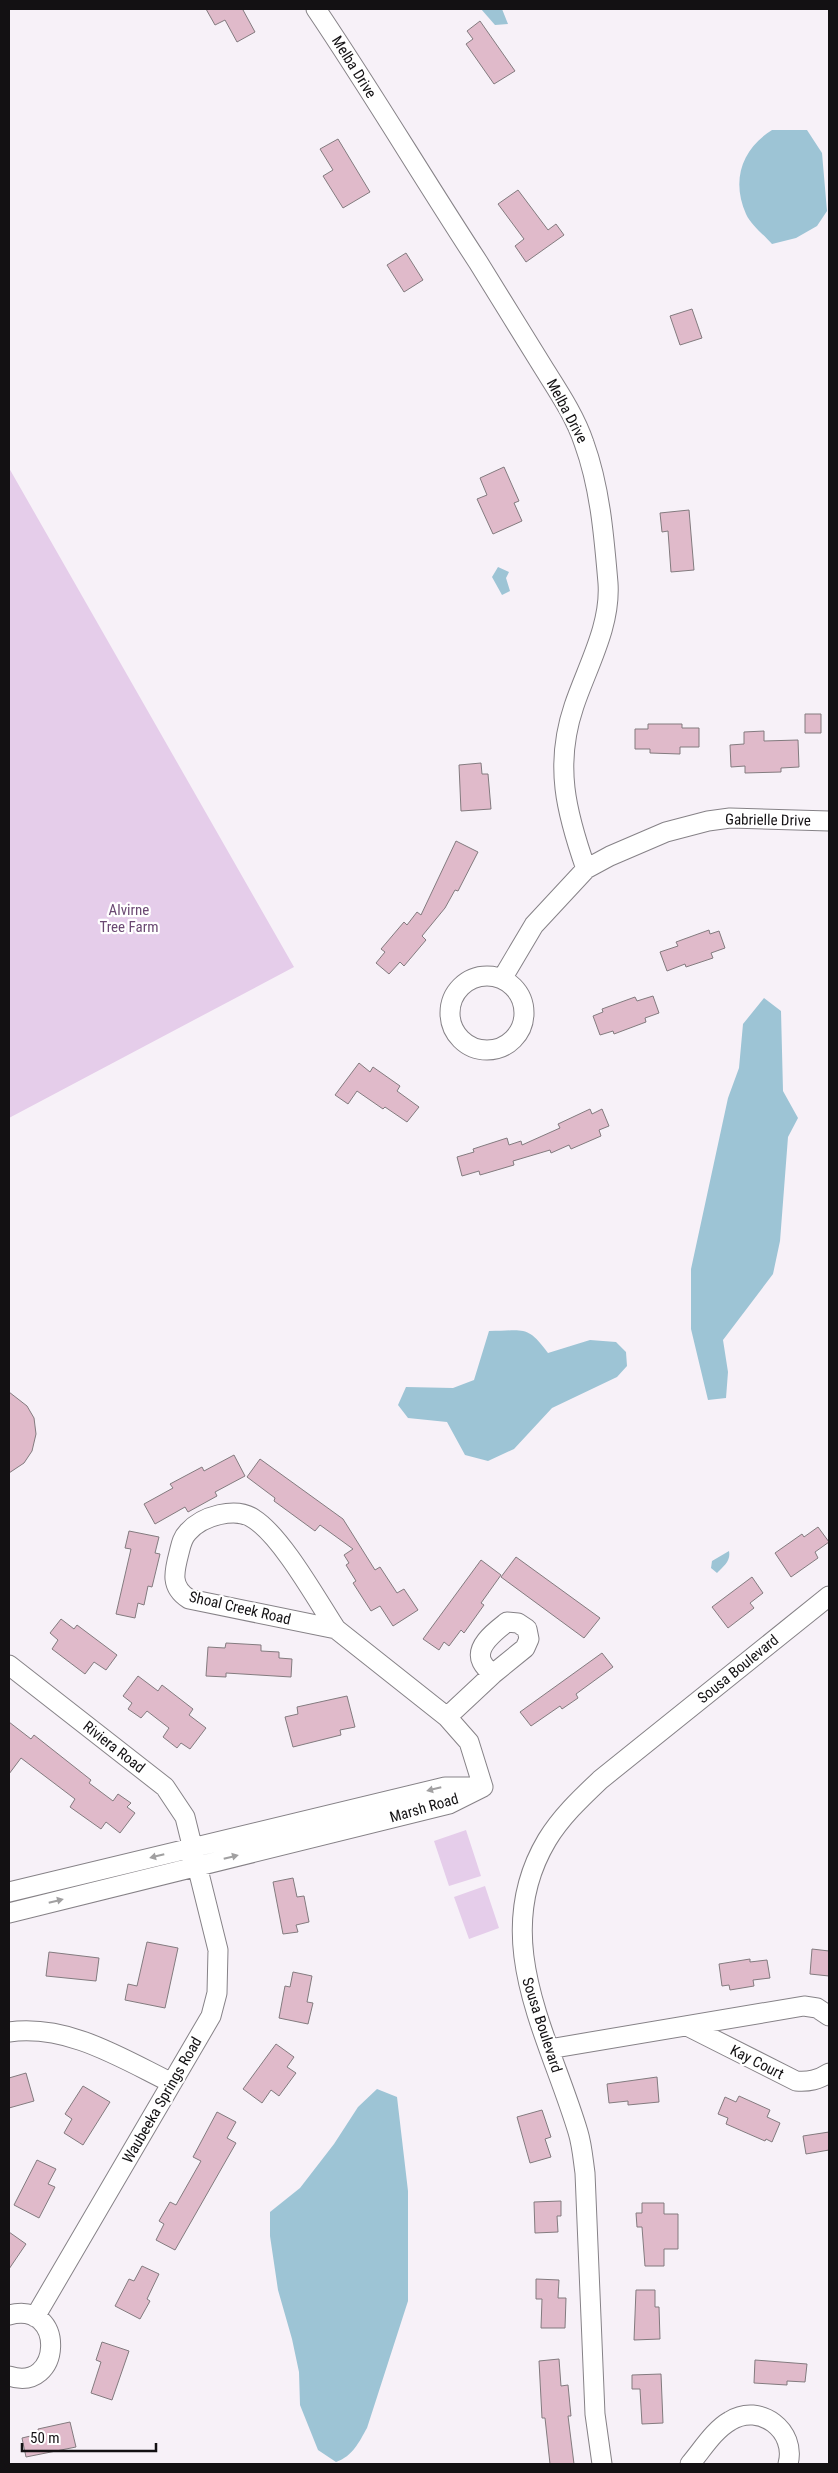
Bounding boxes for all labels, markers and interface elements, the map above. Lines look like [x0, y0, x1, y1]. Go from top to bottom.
street label: Melba Drive [328, 33, 380, 101]
street label: Melba Drive [543, 376, 591, 446]
street label: Gabrielle Drive [725, 810, 811, 830]
park label: Alvirne Tree Farm [99, 901, 159, 936]
street label: Shoal Creek Road [187, 1588, 293, 1628]
street label: Sousa Boulevard [694, 1631, 782, 1707]
street label: Riviera Road [80, 1717, 148, 1777]
one-way arrow [427, 1785, 442, 1793]
street label: Marsh Road [388, 1790, 460, 1826]
one-way arrow [150, 1852, 165, 1860]
one-way arrow [223, 1853, 238, 1861]
one-way arrow [49, 1897, 64, 1905]
street label: Sousa Boulevard [518, 1975, 566, 2075]
street label: Waubeeka Springs Road [119, 2034, 205, 2166]
street label: Kay Court [727, 2041, 787, 2083]
scale bar [22, 2420, 156, 2452]
text: 50 m [30, 2429, 60, 2447]

